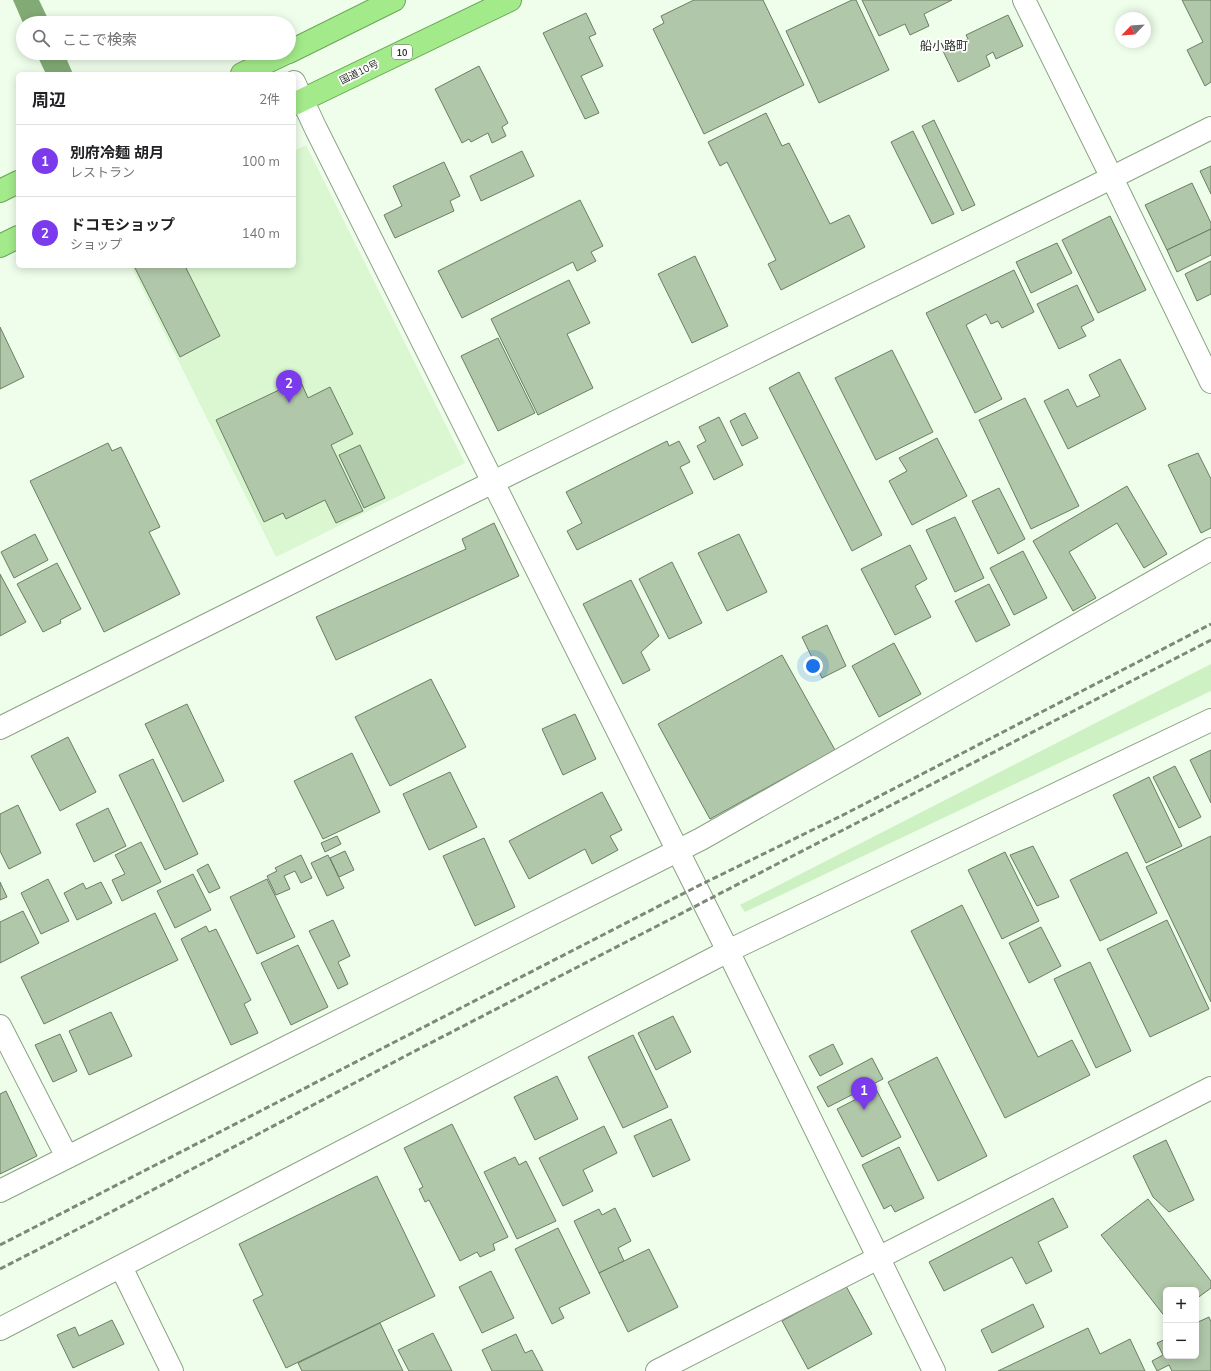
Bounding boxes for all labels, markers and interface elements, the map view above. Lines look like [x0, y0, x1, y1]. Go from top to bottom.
north arrow [1115, 12, 1151, 48]
search box [16, 16, 296, 60]
icon: search [30, 27, 52, 49]
text: ここで検索 [62, 30, 137, 49]
district label: 船小路町 [920, 38, 968, 53]
road number: 10 [392, 45, 412, 59]
street label: 国道10号 [337, 57, 381, 87]
text: 周辺 [32, 89, 66, 110]
text: 2件 [259, 91, 280, 107]
text: 別府冷麺 胡月 [70, 143, 164, 162]
text: 1 [41, 153, 49, 169]
text: 100 m [242, 153, 280, 169]
text: レストラン [70, 164, 135, 180]
text: ドコモショップ [70, 215, 175, 234]
text: 2 [41, 225, 49, 241]
text: 140 m [242, 225, 280, 241]
text: ショップ [70, 236, 122, 252]
pin: 2 [276, 370, 302, 403]
your location [803, 656, 823, 676]
pin: 1 [851, 1077, 877, 1110]
map controls [1163, 1287, 1199, 1359]
button: + [1163, 1287, 1199, 1323]
button: − [1163, 1323, 1199, 1359]

